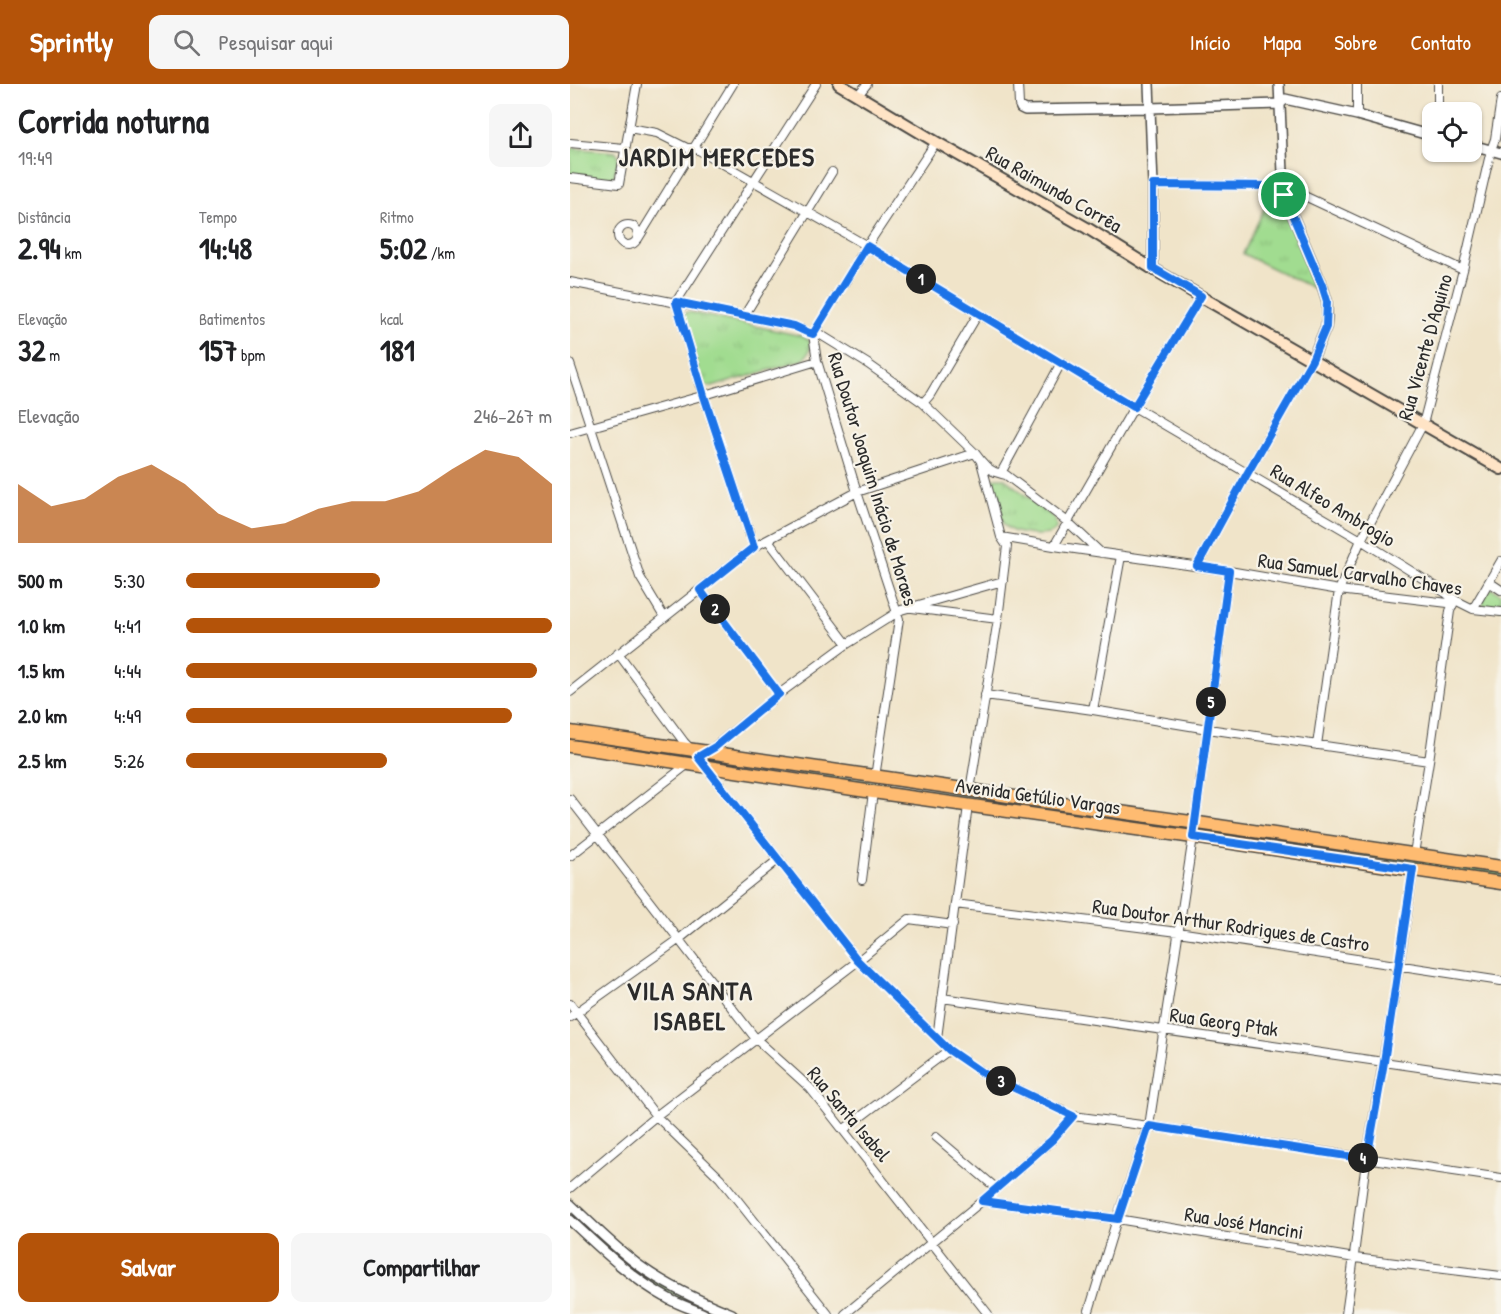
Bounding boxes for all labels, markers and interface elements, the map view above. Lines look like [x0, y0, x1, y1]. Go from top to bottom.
search box [149, 15, 569, 69]
text: Sprintly [30, 23, 113, 61]
icon: search [170, 26, 203, 59]
text: Pesquisar aqui [218, 27, 333, 57]
text: Início [1190, 28, 1230, 57]
text: Mapa [1263, 28, 1301, 57]
text: Sobre [1334, 28, 1377, 57]
text: Contato [1410, 28, 1471, 57]
text: Corrida noturna [18, 99, 209, 143]
map controls [1422, 102, 1482, 162]
button: locate [1422, 102, 1482, 162]
button: share [489, 104, 552, 167]
district label: JARDIM MERCEDES [619, 139, 815, 174]
street label: Rua Raimundo Corrêa [982, 139, 1127, 238]
text: 19:49 [18, 144, 52, 171]
pin [1258, 169, 1309, 220]
icon: arrive [1267, 178, 1300, 211]
text: Distância [18, 206, 70, 228]
text: Tempo [199, 206, 237, 228]
text: Ritmo [380, 206, 414, 228]
text: 2.94 [18, 228, 61, 268]
text: 14:48 [199, 228, 252, 268]
text: 5:02 [380, 228, 427, 268]
text: km [61, 242, 82, 264]
text: /km [427, 242, 455, 264]
pin: 1 [906, 264, 936, 294]
text: 1 [918, 268, 924, 290]
street label: Rua Vicente D'Aquino [1391, 271, 1458, 423]
text: Elevação [18, 308, 67, 330]
text: Batimentos [199, 308, 265, 330]
text: kcal [380, 308, 403, 330]
text: 32 [18, 330, 45, 370]
text: 157 [199, 330, 237, 370]
text: 181 [380, 330, 415, 370]
text: m [45, 344, 60, 366]
text: bpm [237, 344, 265, 366]
street label: Rua Doutor Joaquim Inácio de Moraes [822, 349, 925, 609]
text: Elevação [18, 402, 80, 429]
text: 246–267 m [473, 402, 552, 429]
street label: Rua Alfeo Ambrogio [1266, 457, 1401, 553]
street label: Rua Samuel Carvalho Chaves [1256, 546, 1464, 601]
text: 500 m [18, 567, 63, 594]
text: 5:30 [114, 567, 145, 594]
pin: 2 [700, 594, 730, 624]
text: 2 [711, 598, 719, 620]
text: 1.0 km [18, 612, 65, 639]
text: 4:41 [114, 612, 141, 639]
text: 1.5 km [18, 657, 65, 684]
text: 4:44 [114, 657, 141, 684]
pin: 5 [1196, 687, 1226, 717]
text: 5 [1208, 691, 1214, 713]
text: 2.0 km [18, 702, 67, 729]
text: 4:49 [114, 702, 141, 729]
text: 2.5 km [18, 747, 67, 774]
text: 5:26 [114, 747, 144, 774]
street label: Avenida Getúlio Vargas [954, 771, 1122, 820]
street label: Rua Doutor Arthur Rodrigues de Castro [1091, 892, 1371, 957]
district label: VILA SANTA ISABEL [626, 973, 754, 1038]
street label: Rua Georg Ptak [1168, 1001, 1280, 1042]
street label: Rua Santa Isabel [802, 1060, 898, 1168]
pin: 3 [986, 1066, 1016, 1096]
text: 3 [997, 1070, 1005, 1092]
pin: 4 [1348, 1143, 1378, 1173]
text: 4 [1360, 1147, 1366, 1169]
street label: Rua José Mancini [1183, 1200, 1305, 1245]
button: Salvar [18, 1233, 279, 1302]
button: Compartilhar [291, 1233, 552, 1302]

